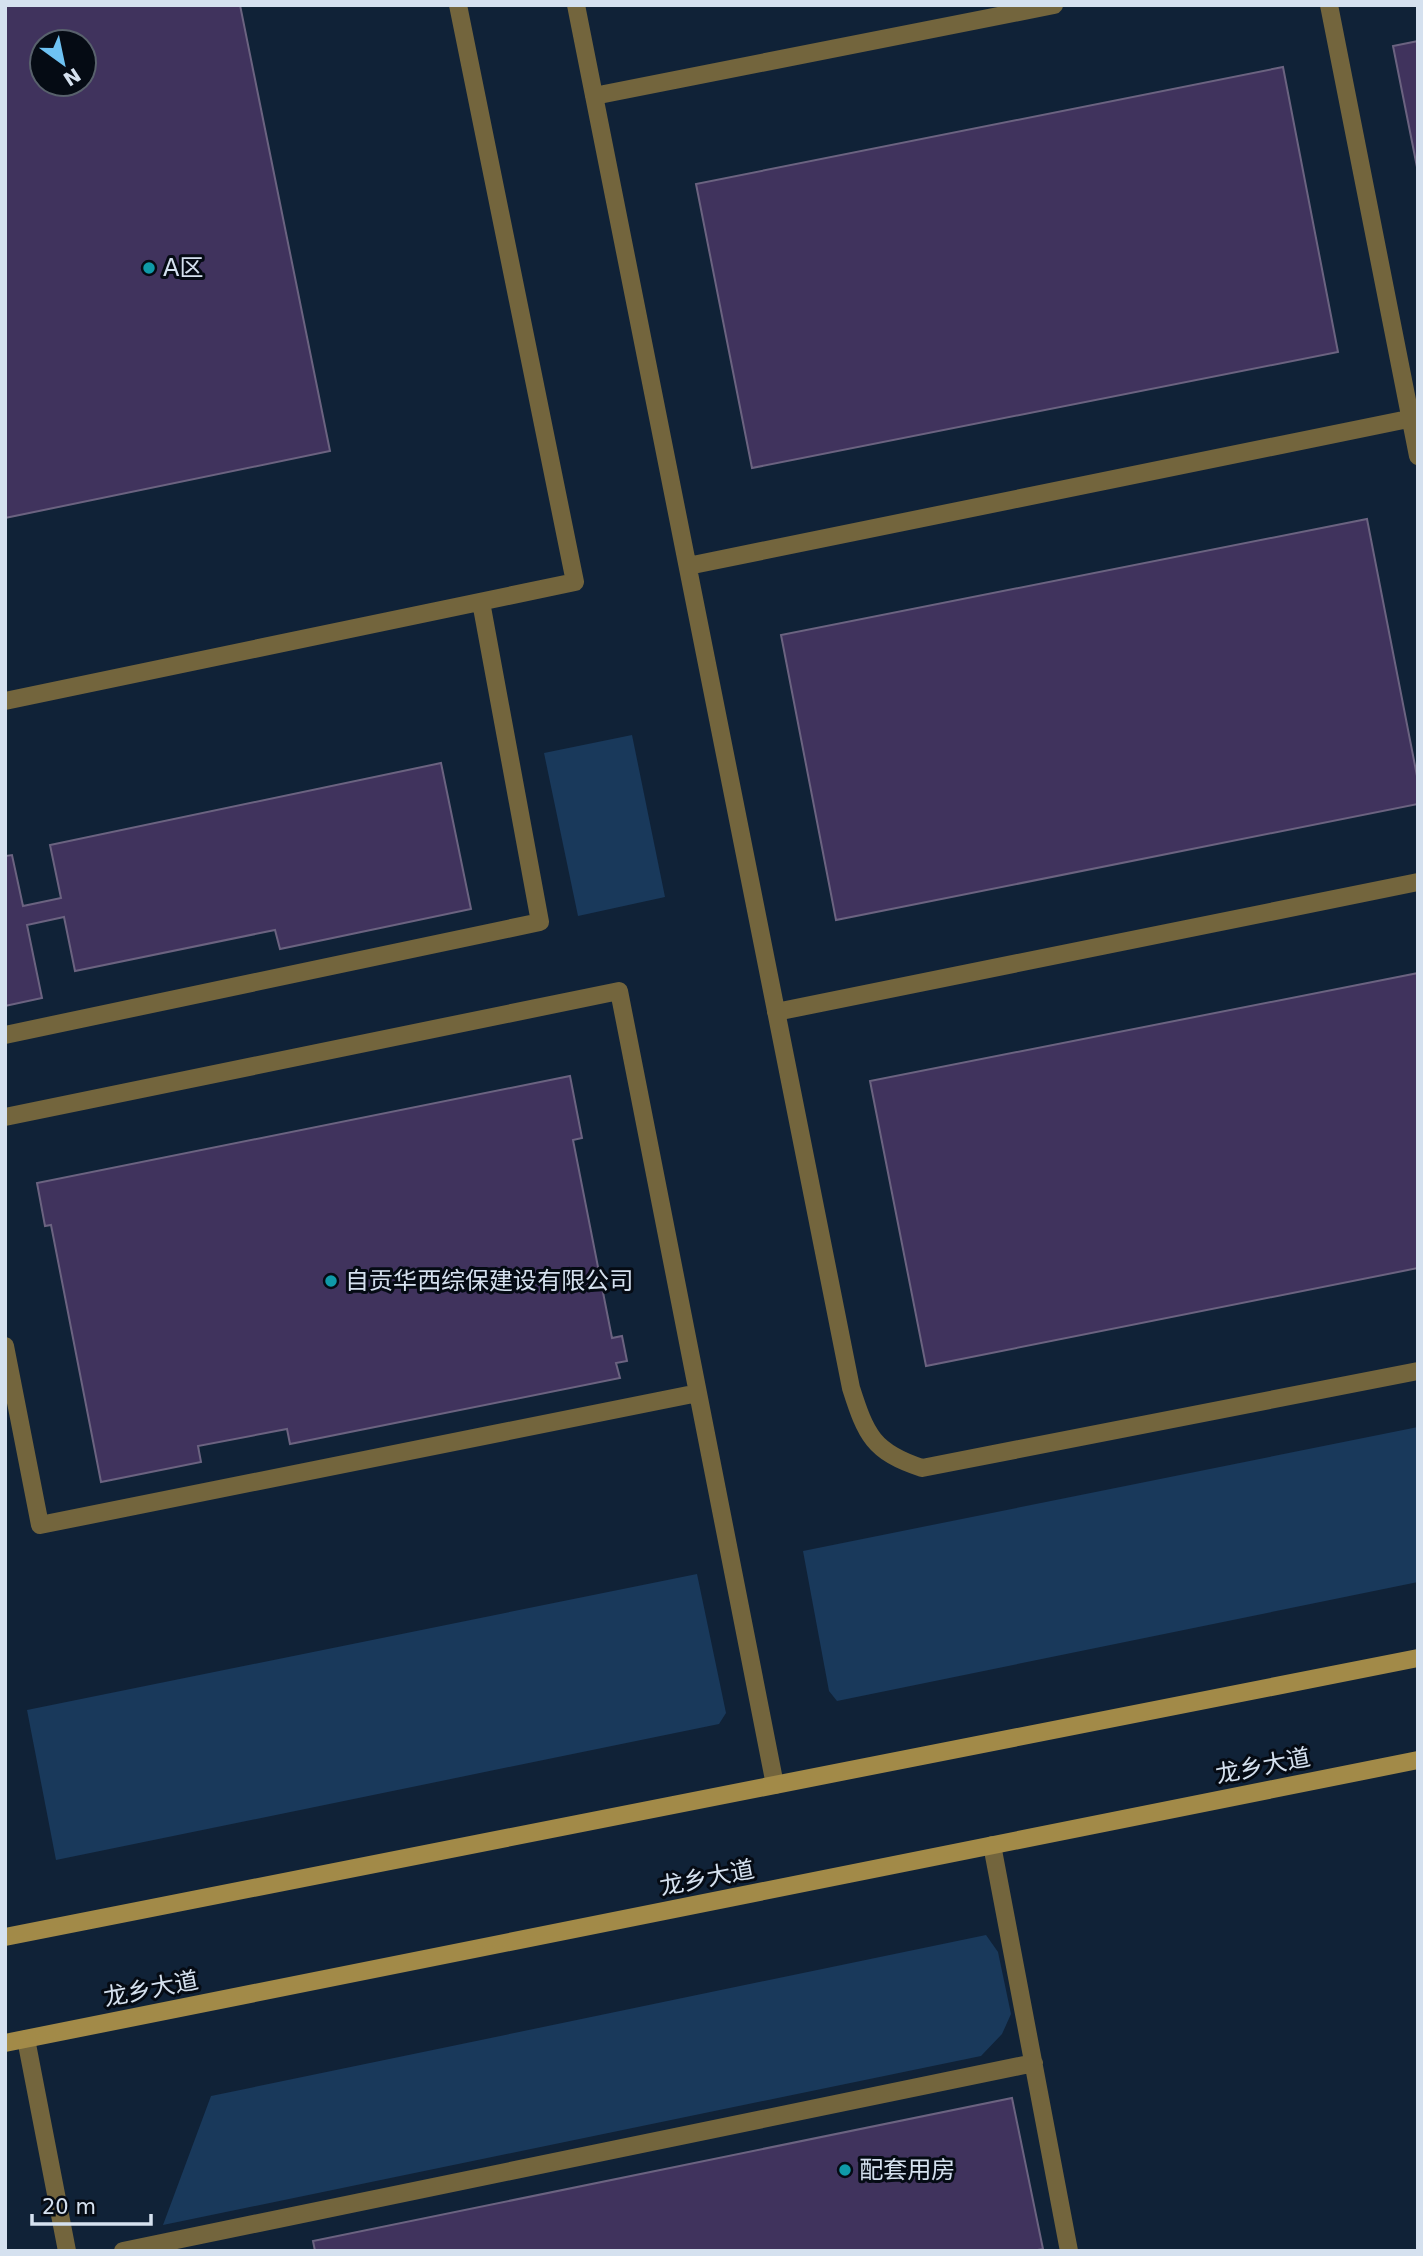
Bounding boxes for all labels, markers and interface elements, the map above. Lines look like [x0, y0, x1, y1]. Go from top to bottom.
north arrow [28, 28, 98, 98]
text: N [60, 64, 85, 91]
place label: A区 [163, 254, 203, 282]
marker: A区 [141, 260, 157, 276]
place label: 自贡华西综保建设有限公司 [345, 1267, 633, 1295]
marker: 自贡华西综保建设有限公司 [323, 1273, 339, 1289]
street label: 龙乡大道 [1213, 1743, 1313, 1789]
street label: 龙乡大道 [657, 1855, 757, 1901]
street label: 龙乡大道 [101, 1966, 201, 2012]
place label: 配套用房 [859, 2156, 955, 2184]
marker: 配套用房 [837, 2162, 853, 2178]
scale bar [32, 2182, 150, 2226]
text: 20 m [42, 2195, 96, 2219]

